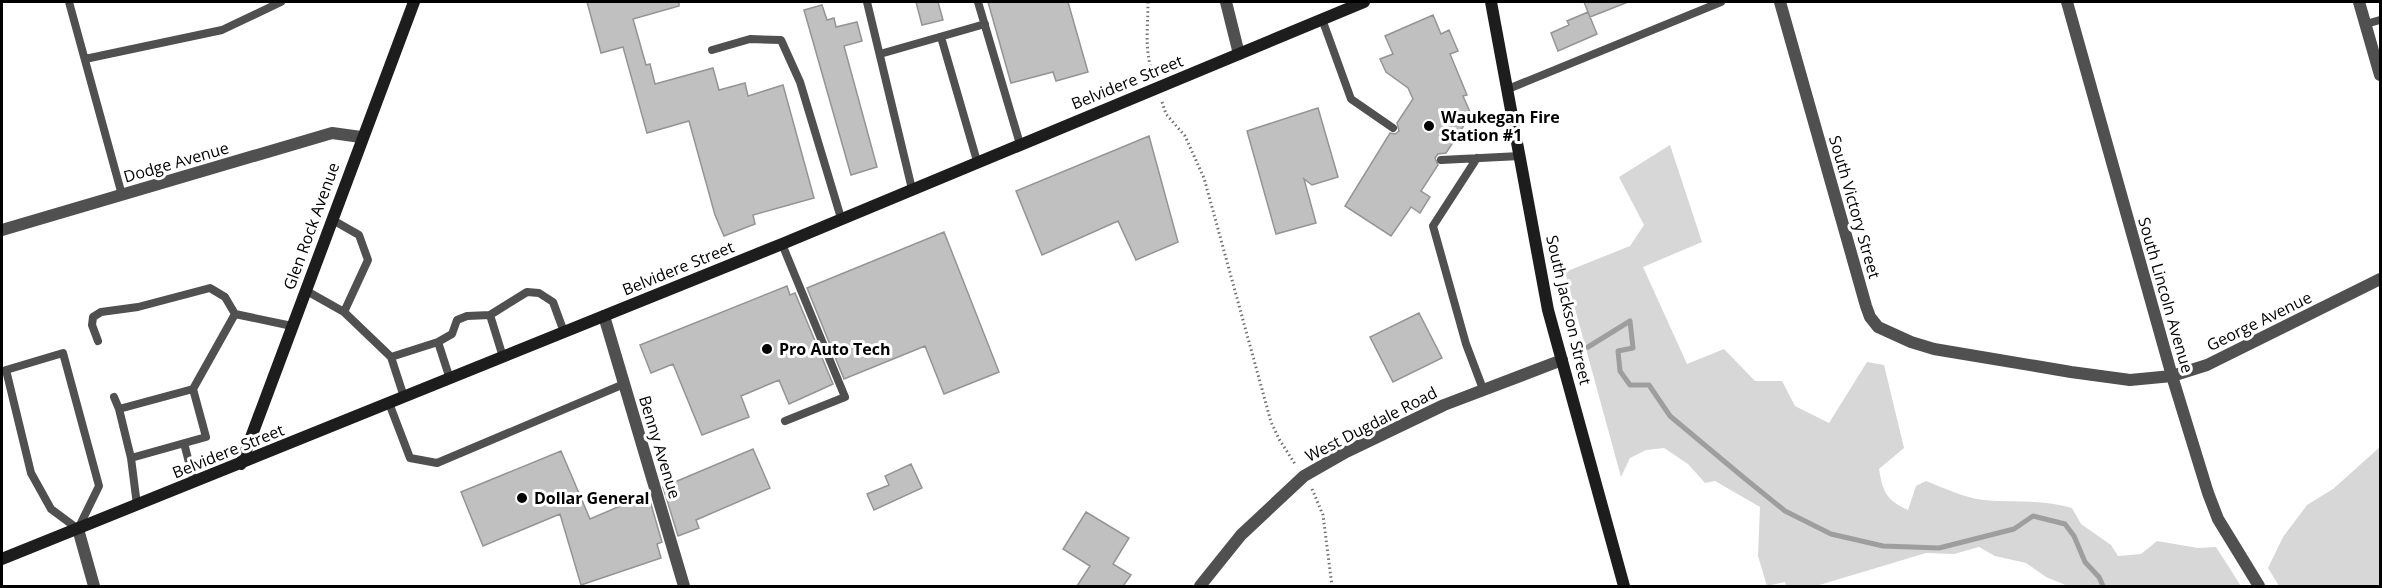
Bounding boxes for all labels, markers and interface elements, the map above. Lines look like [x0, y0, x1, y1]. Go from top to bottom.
street label: Belvidere Street [1068, 49, 1186, 114]
place label: Waukegan Fire Station #1 [1441, 106, 1560, 146]
marker: Waukegan Fire Station #1 [1422, 119, 1436, 133]
street label: South Victory Street [1824, 133, 1886, 281]
street label: Dodge Avenue [121, 136, 231, 188]
street label: Glen Rock Avenue [278, 159, 344, 293]
street label: South Lincoln Avenue [2133, 215, 2199, 375]
street label: South Jackson Street [1541, 233, 1597, 387]
street label: Belvidere Street [619, 235, 737, 300]
street label: George Avenue [2203, 286, 2315, 356]
place label: Pro Auto Tech [779, 338, 890, 360]
marker: Pro Auto Tech [760, 342, 774, 356]
street label: West Dugdale Road [1301, 381, 1441, 467]
street label: Benny Avenue [634, 393, 686, 501]
street label: Belvidere Street [169, 418, 287, 483]
place label: Dollar General [534, 487, 649, 509]
marker: Dollar General [515, 491, 529, 505]

